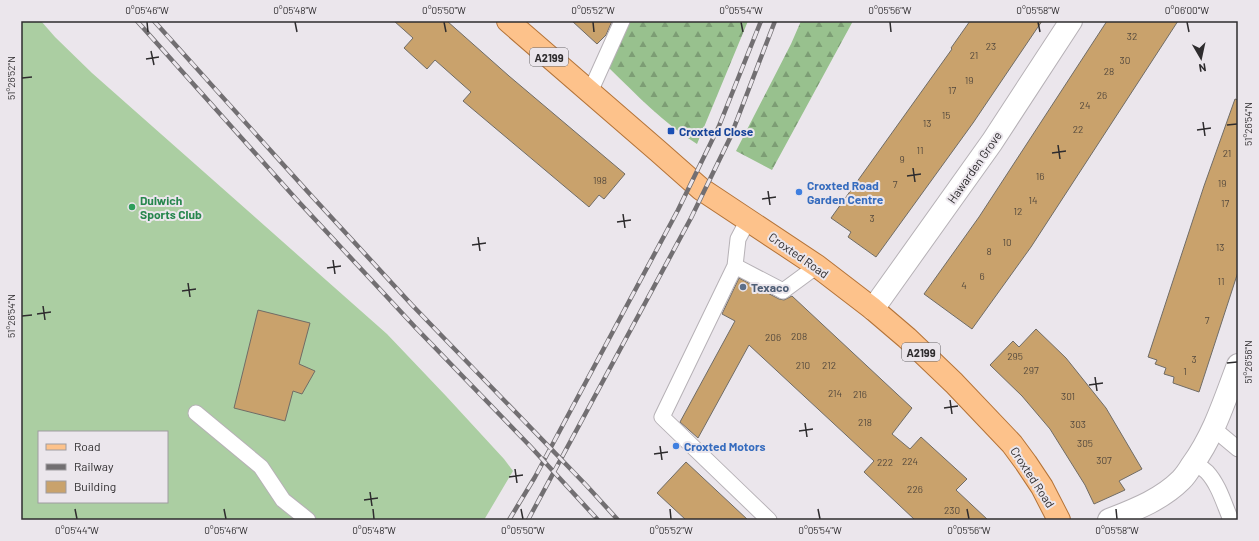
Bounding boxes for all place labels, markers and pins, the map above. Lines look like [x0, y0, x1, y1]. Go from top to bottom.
place label: Croxted Close [679, 124, 754, 138]
marker: Croxted Close [666, 126, 676, 136]
place label: Croxted Road Garden Centre [807, 178, 884, 206]
marker: Croxted Road Garden Centre [794, 187, 804, 197]
place label: Dulwich Sports Club [140, 193, 202, 221]
marker: Dulwich Sports Club [127, 202, 137, 212]
place label: Texaco [751, 280, 789, 294]
marker: Texaco [738, 282, 748, 292]
place label: Croxted Motors [684, 439, 766, 453]
marker: Croxted Motors [671, 441, 681, 451]

